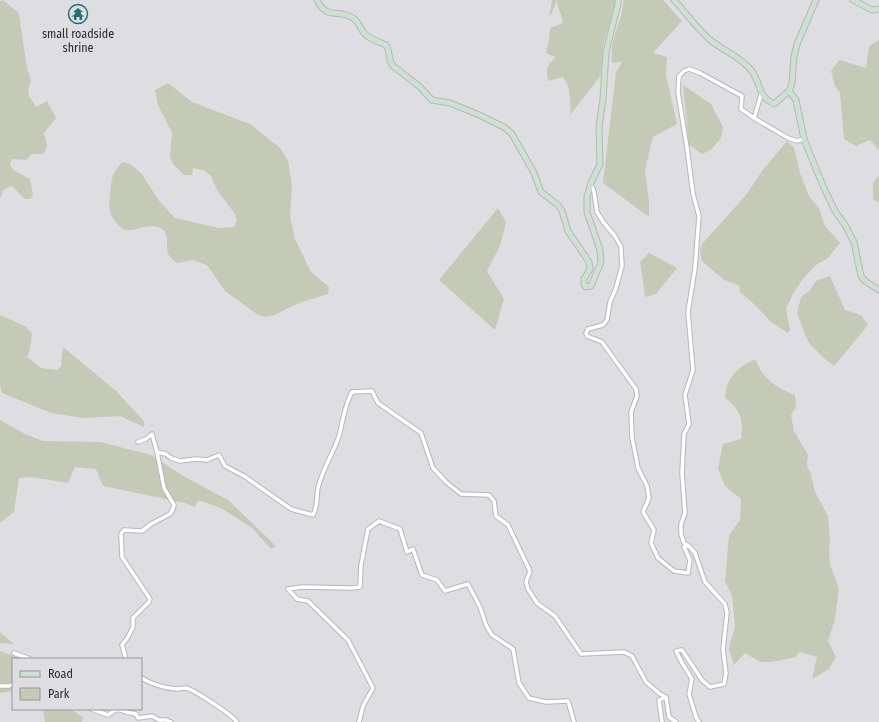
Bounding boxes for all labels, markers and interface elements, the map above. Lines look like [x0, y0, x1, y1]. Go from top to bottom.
temple icon: small roadside shrine [67, 3, 89, 25]
place label: small roadside shrine [42, 27, 114, 55]
legend [12, 658, 142, 710]
text: Road [48, 667, 73, 681]
text: Park [48, 687, 70, 701]

